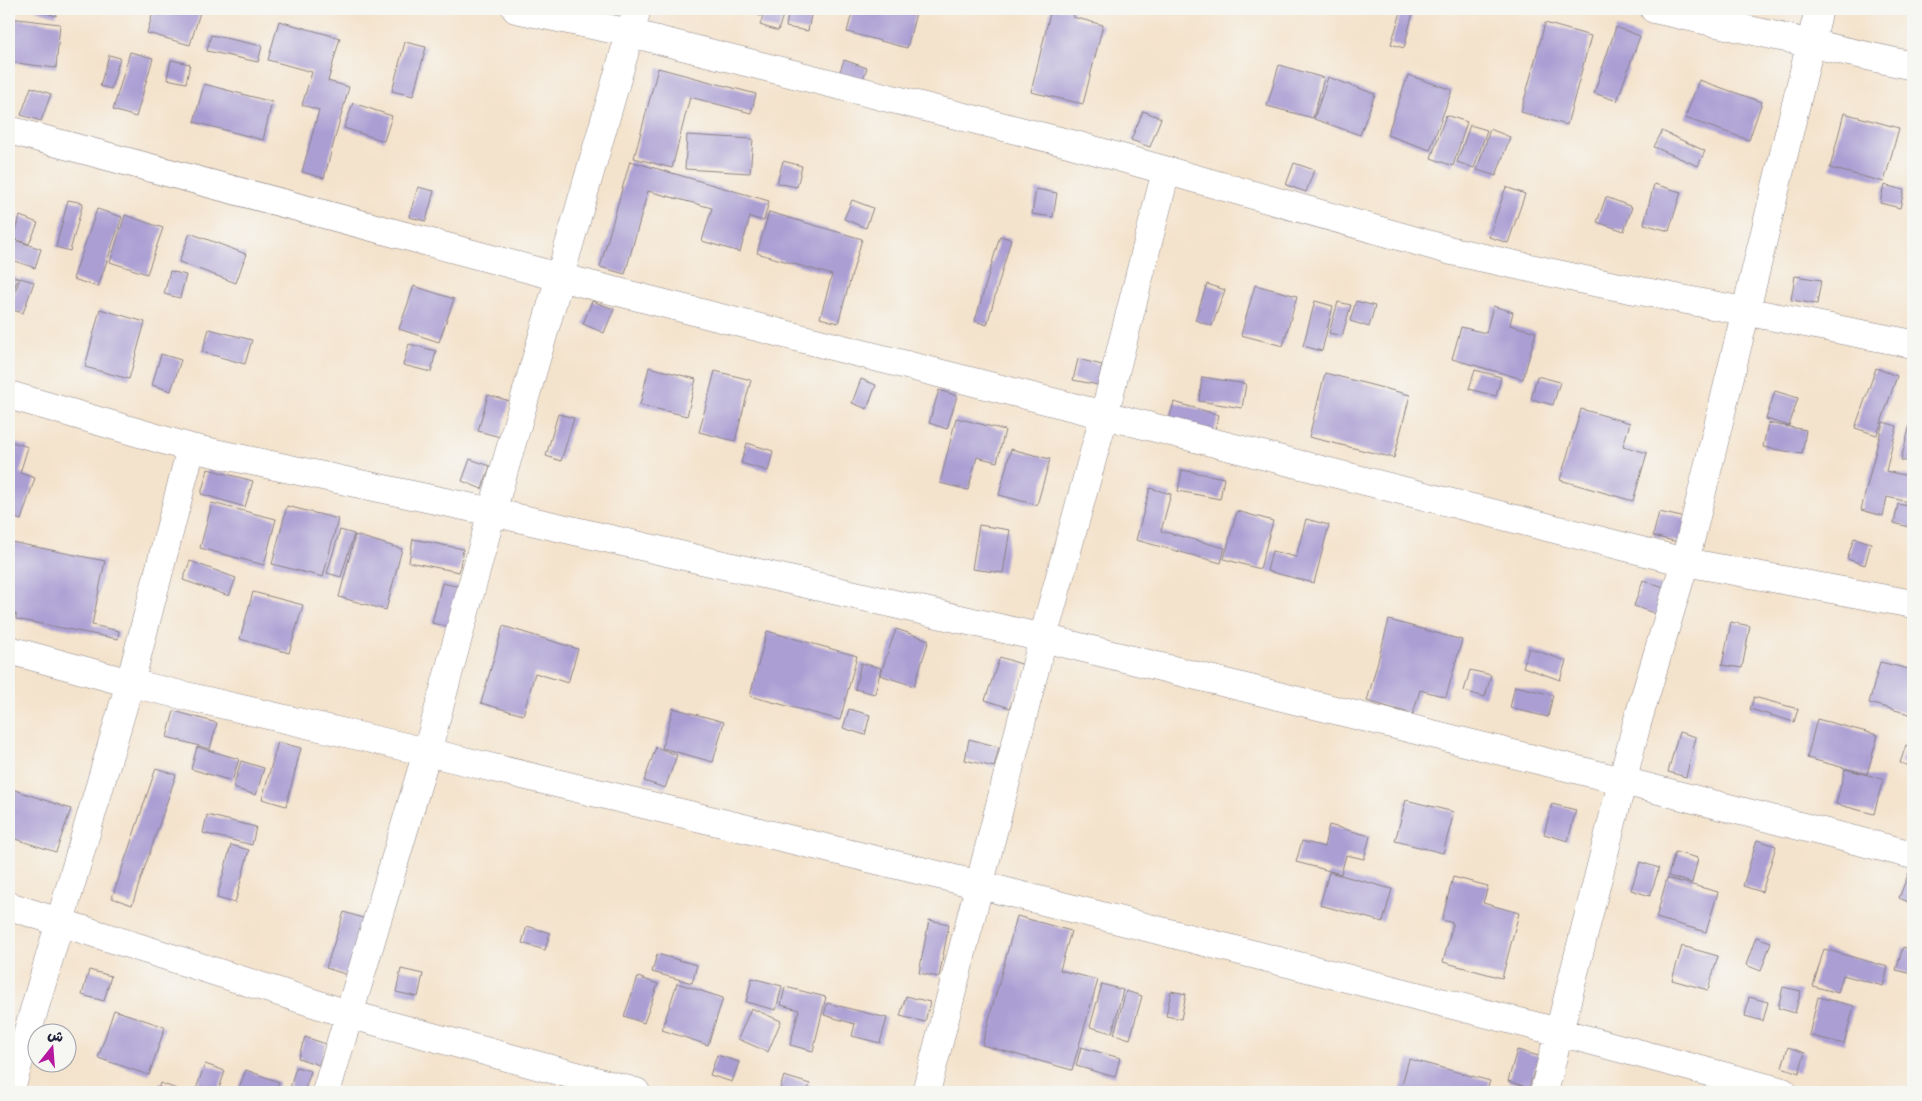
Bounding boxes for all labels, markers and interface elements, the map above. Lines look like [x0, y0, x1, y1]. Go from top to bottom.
north arrow [28, 1024, 78, 1074]
text: ش [46, 1026, 66, 1046]

